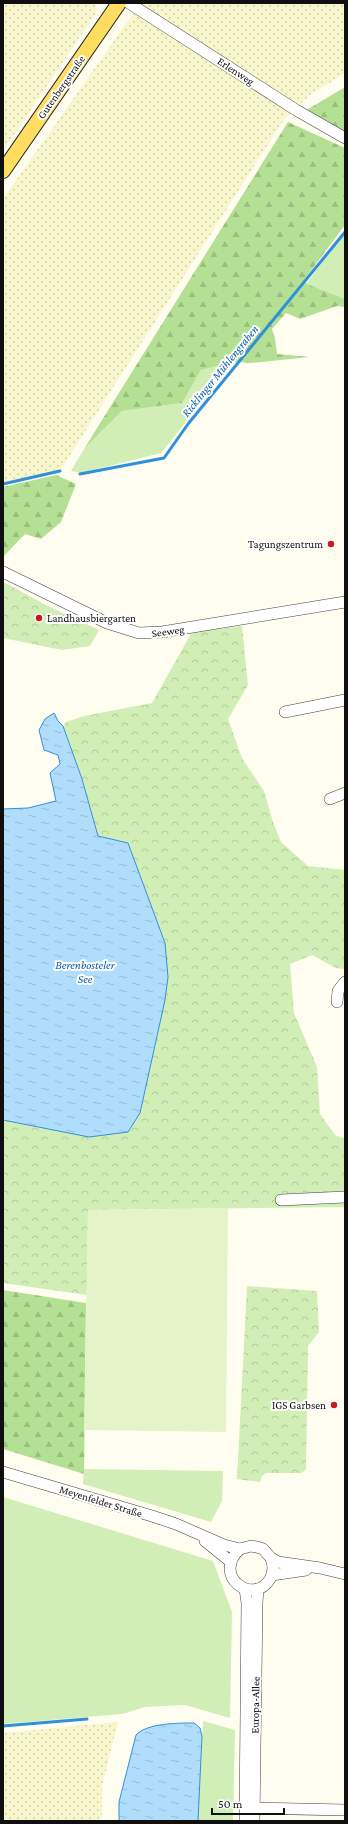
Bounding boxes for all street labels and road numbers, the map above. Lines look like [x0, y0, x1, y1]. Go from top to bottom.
street label: Gutenbergstraße [35, 53, 88, 121]
street label: Erlenweg [215, 55, 257, 89]
street label: Seeweg [151, 623, 186, 640]
street label: Meyenfelder Straße [58, 1483, 144, 1520]
street label: Europa-Allee [249, 1676, 263, 1734]

